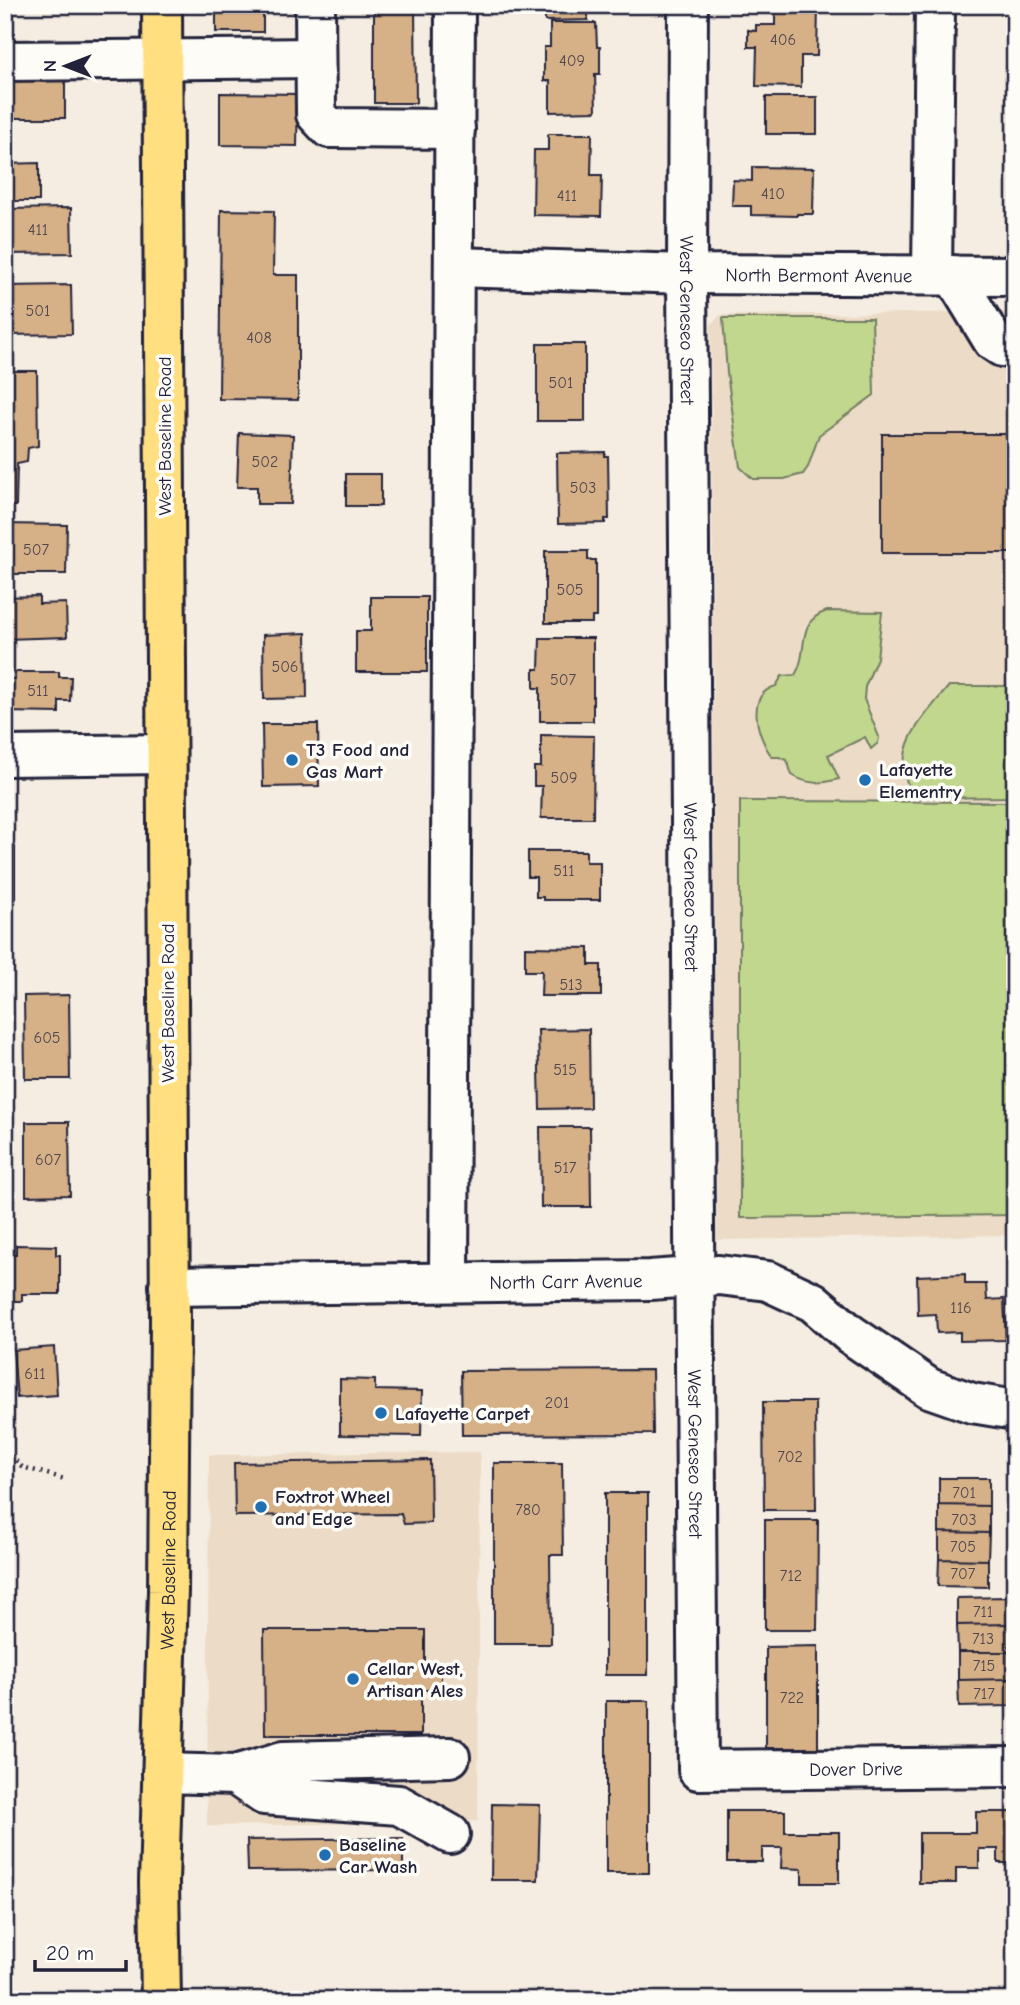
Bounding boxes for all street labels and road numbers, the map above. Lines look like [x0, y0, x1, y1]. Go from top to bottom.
street label: West Geneseo Street [675, 235, 698, 405]
street label: North Bermont Avenue [725, 264, 912, 287]
street label: West Baseline Road [154, 356, 176, 516]
street label: West Geneseo Street [679, 802, 702, 972]
street label: West Baseline Road [157, 923, 179, 1083]
street label: North Carr Avenue [489, 1270, 643, 1294]
street label: West Geneseo Street [683, 1369, 706, 1539]
street label: West Baseline Road [156, 1490, 181, 1650]
street label: Dover Drive [809, 1758, 903, 1781]

